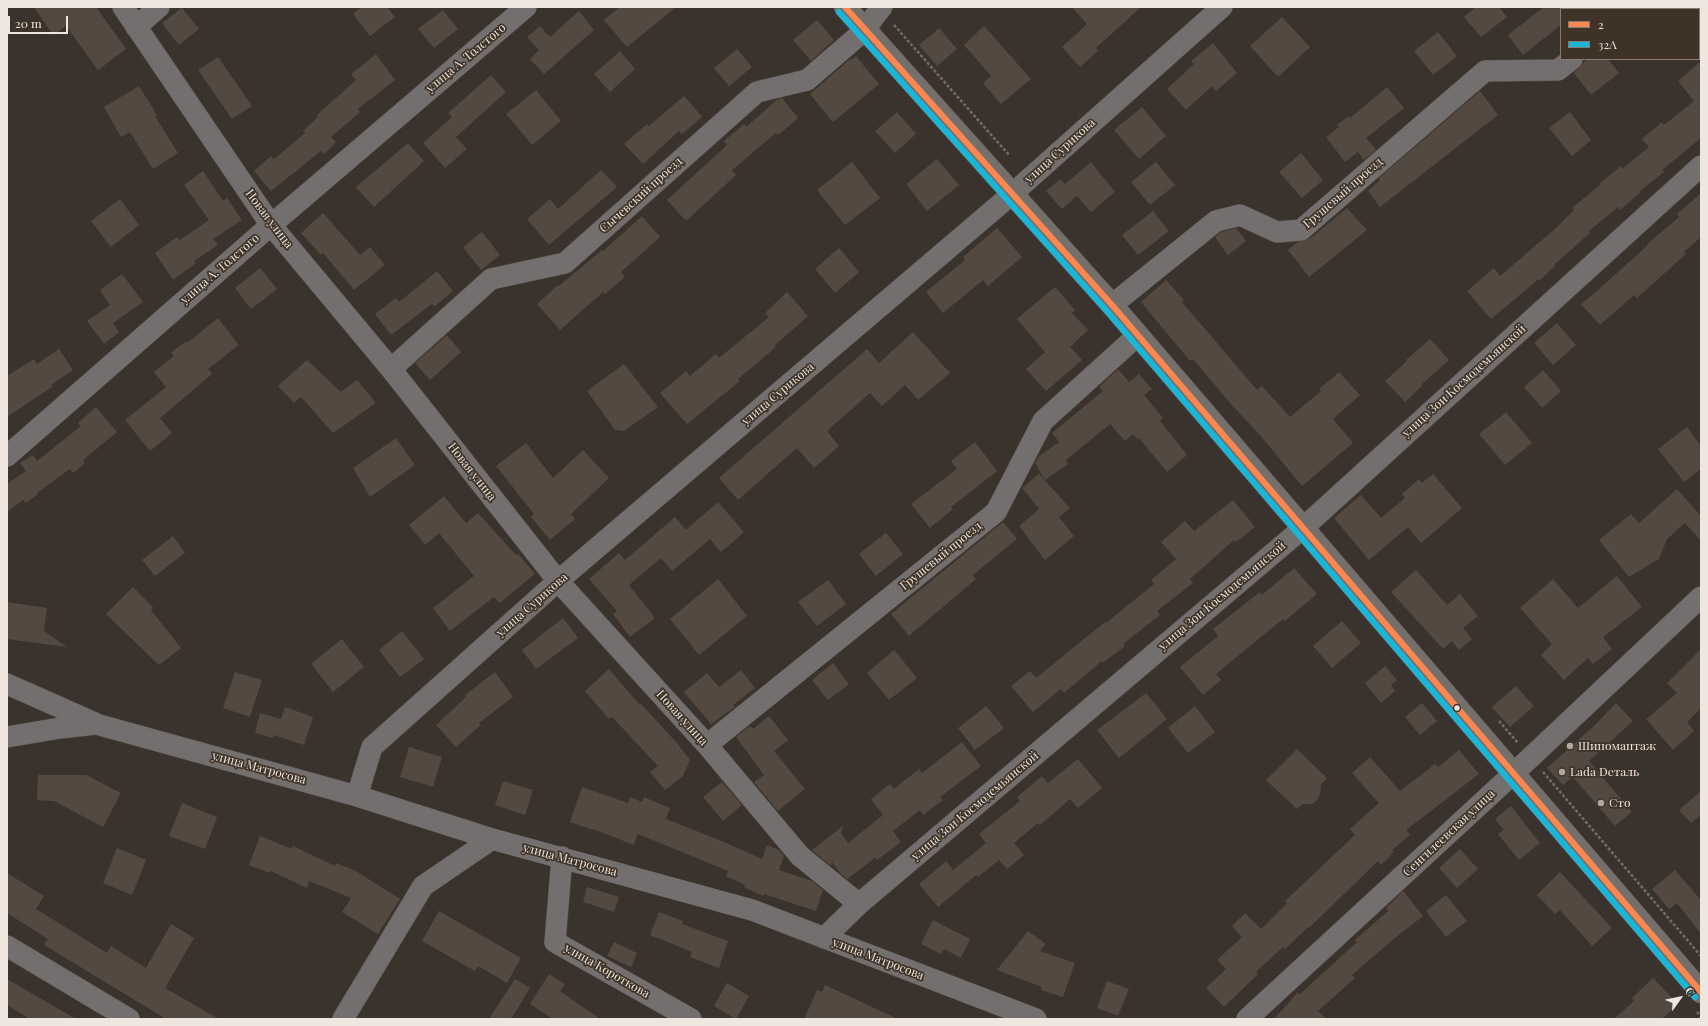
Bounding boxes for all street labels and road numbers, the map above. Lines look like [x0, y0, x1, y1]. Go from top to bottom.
street label: улица А. Толстого [423, 20, 509, 96]
street label: улица Сурикова [1022, 116, 1098, 186]
street label: Сычевский проезд [597, 154, 685, 236]
street label: Грушевый проезд [1300, 155, 1386, 231]
street label: Новая улица [242, 187, 296, 251]
street label: улица А. Толстого [178, 231, 262, 307]
street label: улица Зои Космодемьянской [1399, 322, 1529, 440]
street label: улица Сурикова [739, 360, 817, 428]
street label: Новая улица [445, 440, 499, 504]
street label: Грушевый проезд [897, 519, 985, 593]
street label: улица Зои Космодемьянской [1156, 539, 1288, 653]
street label: улица Сурикова [493, 570, 571, 640]
street label: Новая улица [653, 687, 711, 749]
street label: улица Матросова [210, 749, 308, 787]
street label: улица Зои Космодемьянской [909, 749, 1041, 863]
street label: Сенгилеевская улица [1400, 787, 1498, 879]
street label: улица Матросова [521, 841, 619, 879]
street label: улица Матросова [830, 935, 926, 983]
street label: улица Короткова [562, 941, 652, 1001]

